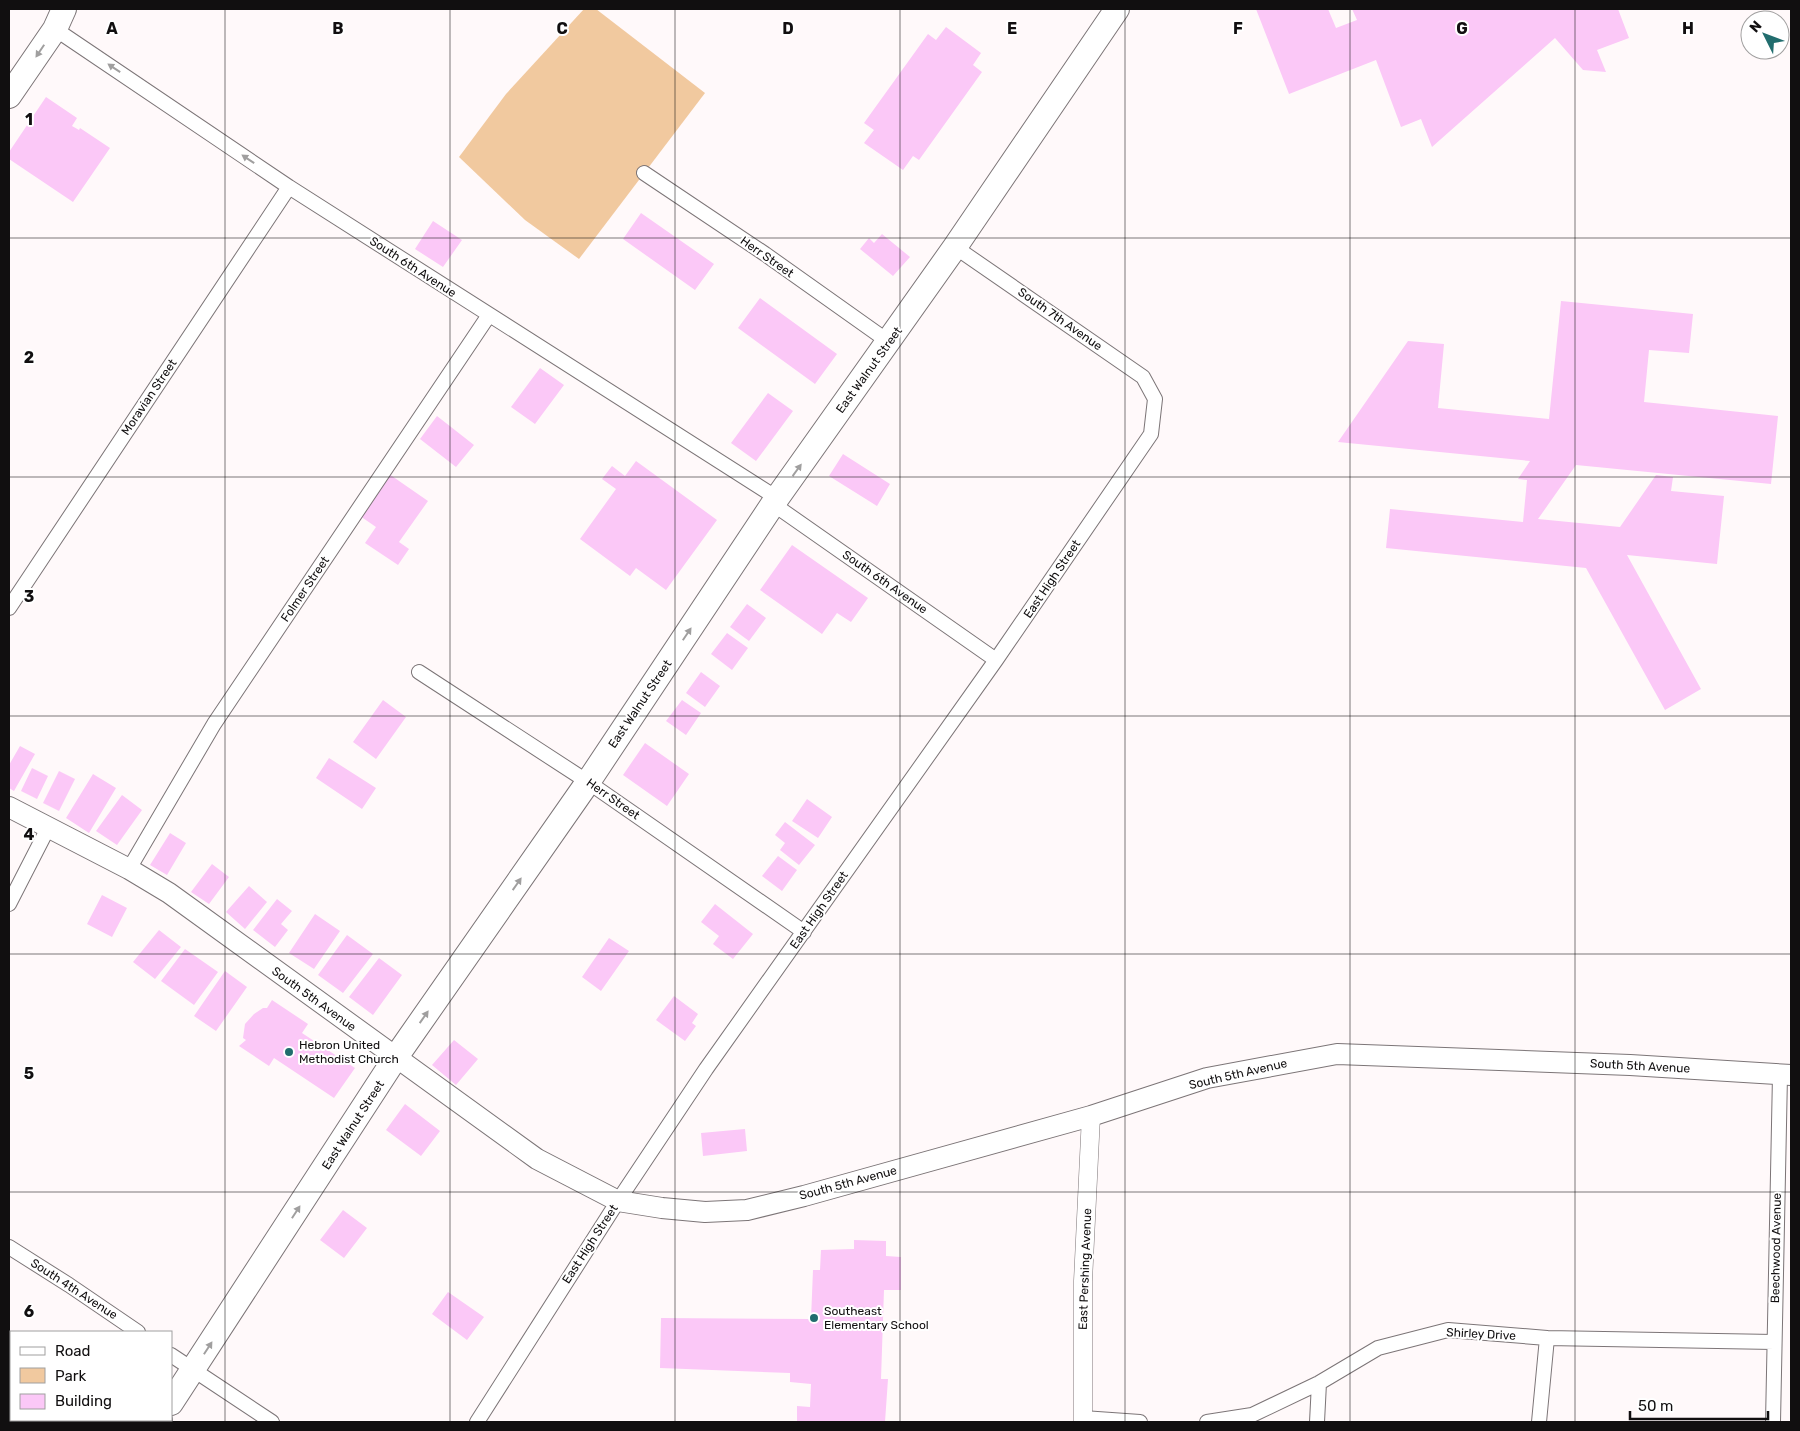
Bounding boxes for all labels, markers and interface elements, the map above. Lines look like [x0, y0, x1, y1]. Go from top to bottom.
north arrow [1740, 10, 1790, 60]
text: N [1746, 17, 1765, 36]
text: A [106, 19, 118, 38]
text: B [332, 19, 344, 38]
text: C [556, 19, 568, 38]
text: D [782, 19, 794, 38]
text: E [1007, 19, 1017, 38]
text: F [1233, 19, 1243, 38]
text: G [1456, 19, 1468, 38]
text: H [1682, 19, 1694, 38]
one-way arrow [35, 44, 44, 58]
one-way arrow [107, 63, 120, 73]
text: 1 [25, 110, 33, 129]
one-way arrow [242, 154, 255, 164]
street label: South 6th Avenue [367, 234, 459, 300]
street label: Herr Street [738, 234, 797, 281]
street label: South 7th Avenue [1015, 285, 1105, 353]
street label: East Walnut Street [833, 324, 905, 416]
text: 2 [24, 348, 34, 367]
street label: Moravian Street [118, 356, 180, 438]
one-way arrow [792, 463, 802, 477]
street label: East High Street [1021, 537, 1083, 621]
street label: South 6th Avenue [840, 547, 930, 617]
street label: Folmer Street [278, 553, 332, 624]
text: 3 [24, 587, 34, 606]
one-way arrow [682, 627, 691, 640]
street label: East Walnut Street [605, 657, 675, 751]
street label: Herr Street [584, 776, 643, 823]
text: 4 [24, 825, 35, 844]
street label: East High Street [787, 868, 851, 951]
one-way arrow [512, 877, 522, 891]
street label: South 5th Avenue [269, 964, 359, 1034]
one-way arrow [419, 1011, 429, 1024]
place label: Hebron United Methodist Church [299, 1038, 399, 1066]
marker: Hebron United Methodist Church [283, 1046, 295, 1058]
street label: South 5th Avenue [1188, 1056, 1289, 1092]
street label: South 5th Avenue [1590, 1056, 1691, 1076]
text: 5 [24, 1064, 34, 1083]
street label: East Walnut Street [319, 1078, 387, 1172]
street label: South 5th Avenue [798, 1163, 899, 1203]
street label: Beechwood Avenue [1768, 1192, 1784, 1303]
street label: East High Street [559, 1202, 621, 1286]
one-way arrow [292, 1205, 301, 1219]
street label: East Pershing Avenue [1076, 1208, 1094, 1330]
street label: South 4th Avenue [28, 1256, 120, 1322]
text: 6 [24, 1302, 34, 1321]
place label: Southeast Elementary School [824, 1304, 929, 1332]
marker: Southeast Elementary School [808, 1312, 820, 1324]
street label: Shirley Drive [1446, 1325, 1516, 1343]
legend [10, 1331, 172, 1421]
one-way arrow [203, 1341, 213, 1355]
text: Road [55, 1342, 91, 1360]
text: Park [55, 1367, 86, 1385]
scale bar [1630, 1388, 1768, 1420]
text: Building [55, 1392, 112, 1410]
text: 50 m [1638, 1397, 1673, 1415]

